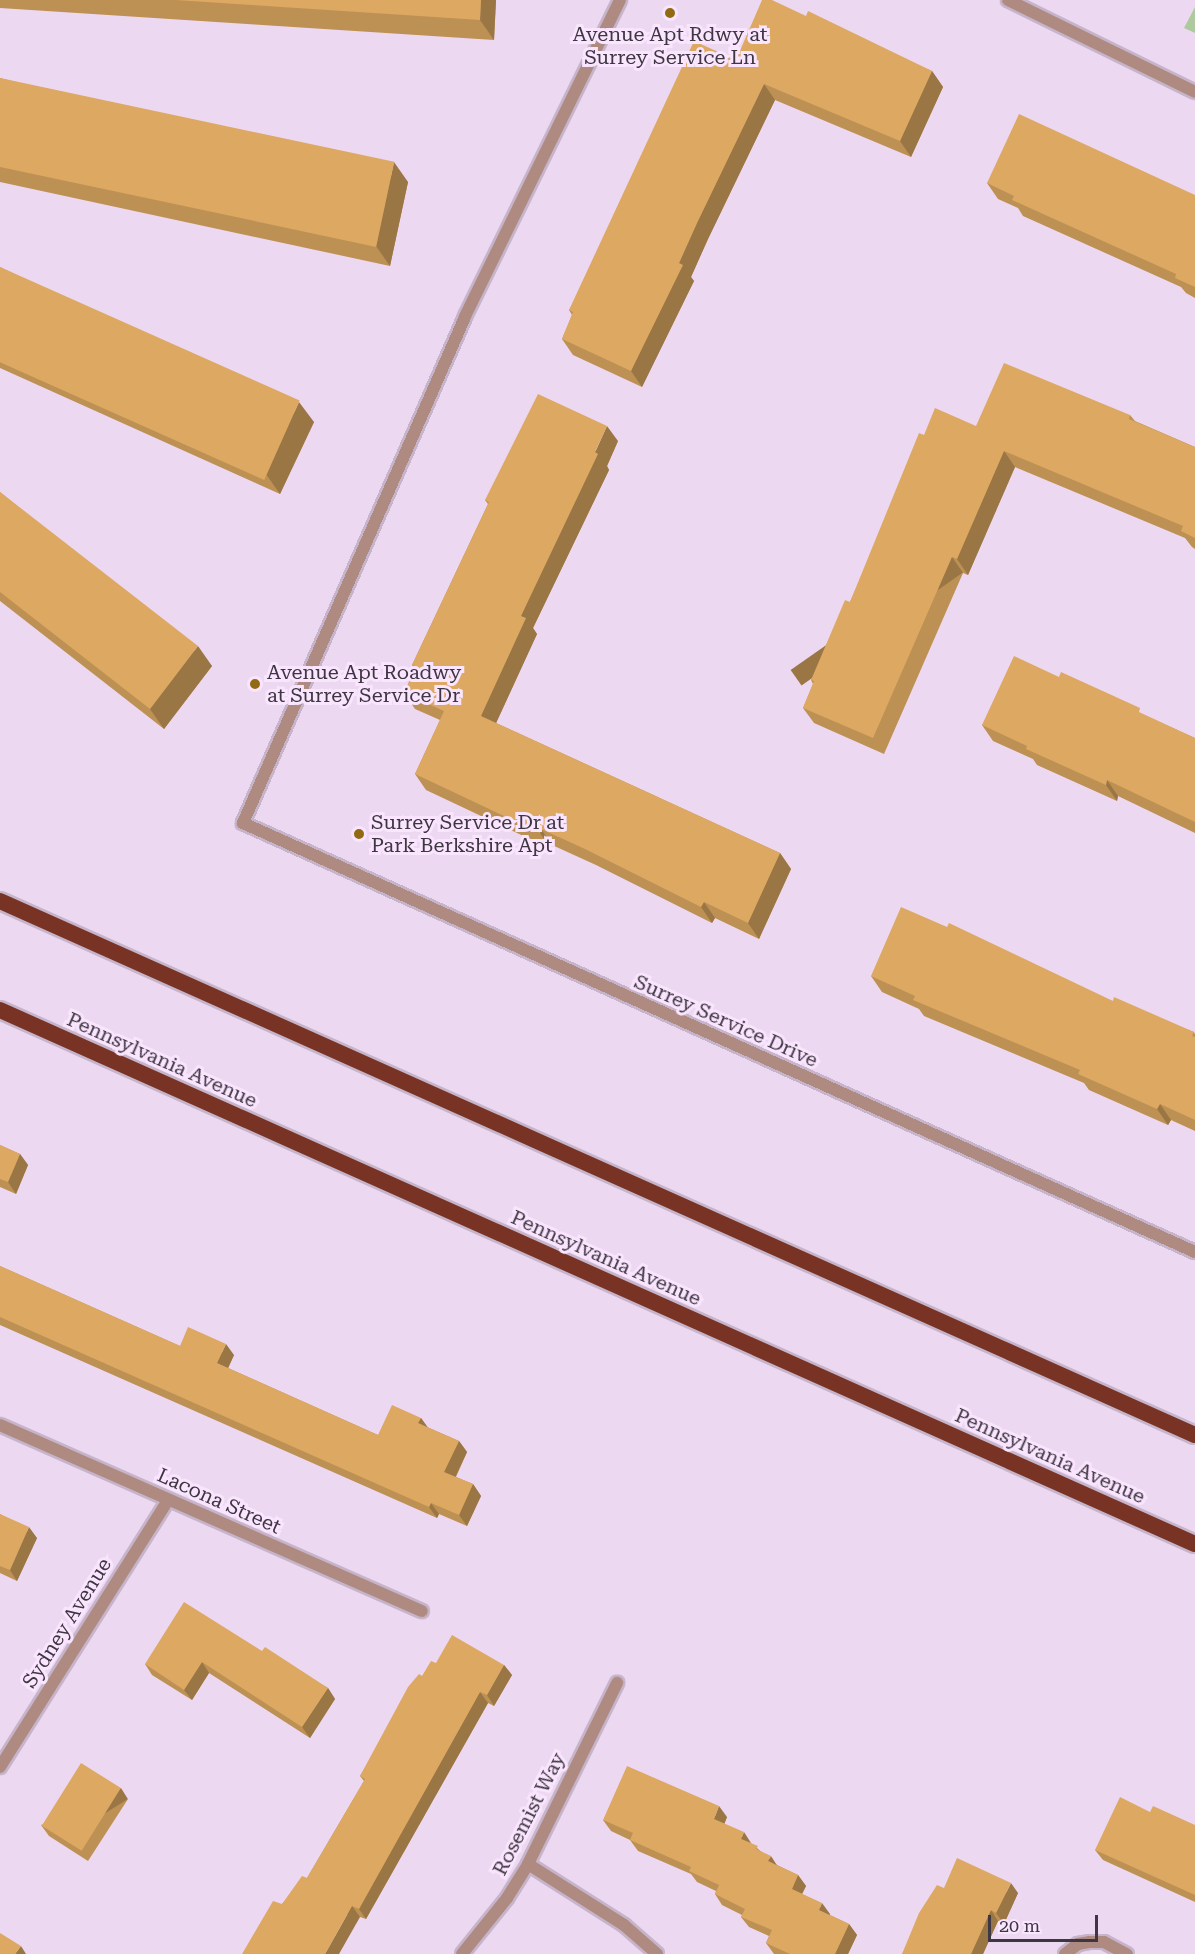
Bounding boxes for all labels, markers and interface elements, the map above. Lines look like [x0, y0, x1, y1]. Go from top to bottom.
marker: Avenue Apt Rdwy at Surrey Service Ln [663, 6, 677, 20]
place label: Avenue Apt Rdwy at Surrey Service Ln [573, 22, 767, 69]
place label: Avenue Apt Roadwy at Surrey Service Dr [267, 660, 461, 707]
marker: Avenue Apt Roadwy at Surrey Service Dr [248, 677, 262, 691]
place label: Surrey Service Dr at Park Berkshire Apt [371, 810, 564, 857]
marker: Surrey Service Dr at Park Berkshire Apt [352, 827, 366, 841]
street label: Surrey Service Drive [630, 970, 822, 1072]
street label: Pennsylvania Avenue [63, 1007, 261, 1113]
street label: Pennsylvania Avenue [507, 1205, 705, 1311]
street label: Pennsylvania Avenue [951, 1403, 1149, 1509]
street label: Lacona Street [153, 1463, 285, 1539]
street label: Sydney Avenue [17, 1554, 117, 1692]
street label: Rosemist Way [488, 1749, 570, 1879]
scale bar [991, 1903, 1100, 1941]
text: 20 m [999, 1915, 1040, 1936]

